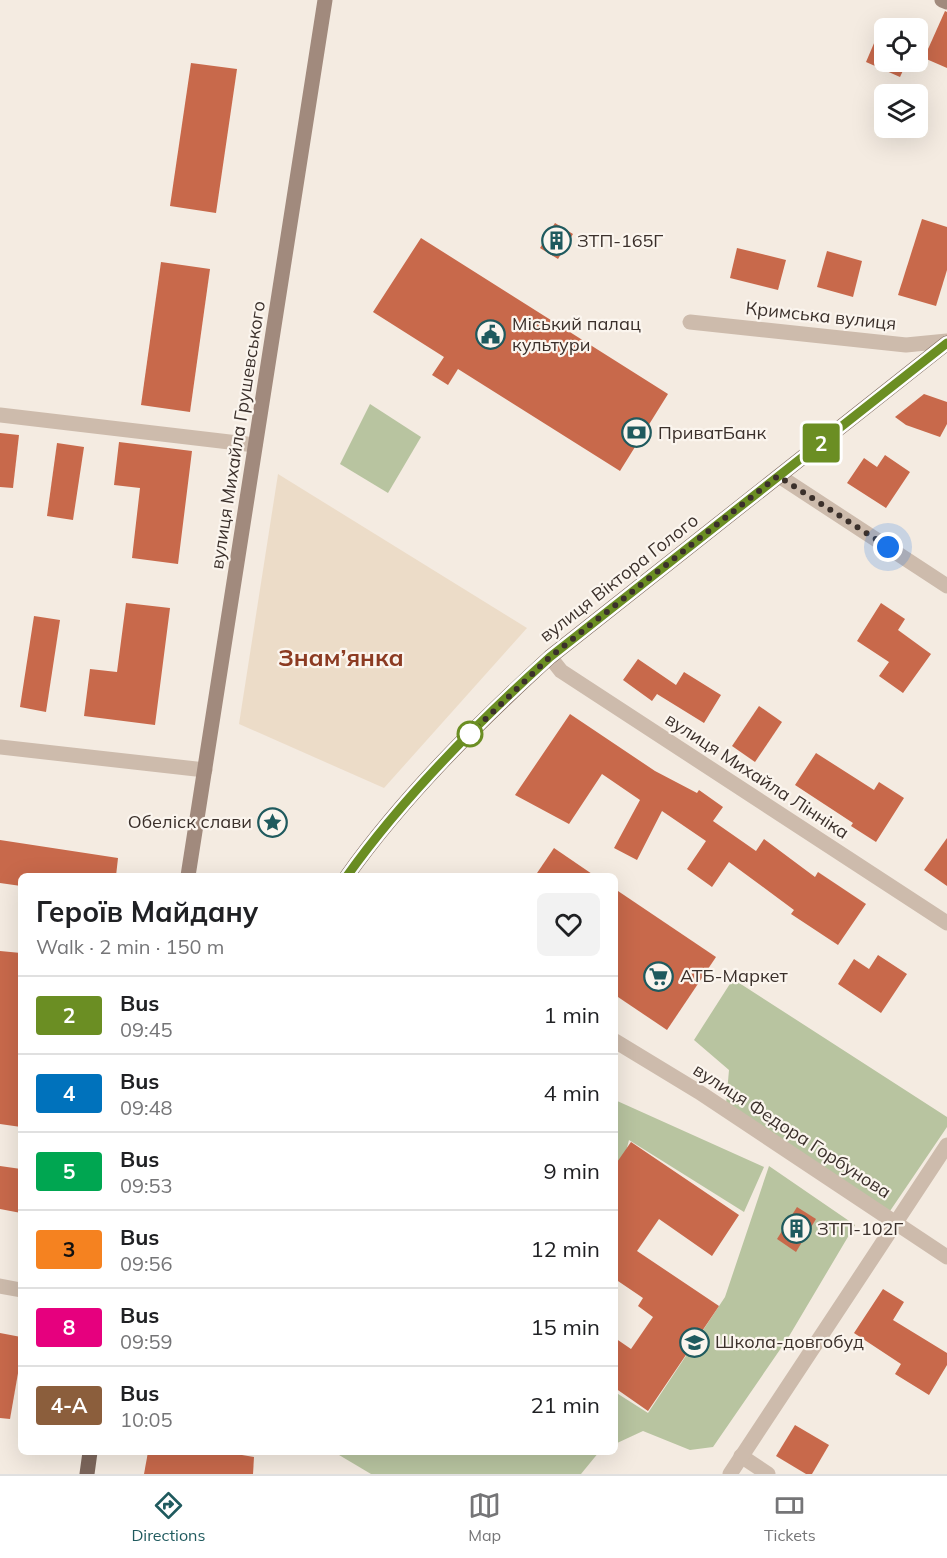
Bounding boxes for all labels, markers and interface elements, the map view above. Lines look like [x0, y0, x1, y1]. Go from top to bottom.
map controls [874, 18, 928, 138]
button: locate [874, 18, 928, 72]
button: layers [874, 84, 928, 138]
building icon: ЗТП-165Г [540, 225, 572, 257]
place label: ЗТП-165Г [577, 229, 663, 252]
street label: Кримська вулиця [745, 296, 898, 335]
street label: вулиця Михайла Грушевського [205, 299, 270, 571]
place label: Міський палац культури [512, 312, 641, 356]
public building icon: Міський палац культури [475, 318, 507, 350]
bank icon: ПриватБанк [621, 417, 653, 449]
place label: ПриватБанк [658, 421, 767, 444]
line badge: 2 [802, 424, 840, 462]
text: 2 [815, 430, 827, 456]
street label: вулиця Віктора Голого [535, 508, 703, 647]
your location [873, 532, 903, 562]
district label: Знам’янка [278, 642, 404, 672]
street label: вулиця Михайла Лінніка [661, 707, 854, 844]
unlabelled marker [457, 721, 483, 747]
place icon: Обеліск слави [257, 806, 289, 838]
place label: Обеліск слави [128, 810, 252, 833]
button: heart [537, 893, 600, 956]
text: Героїв Майдану [36, 894, 258, 929]
text: Walk · 2 min · 150 m [36, 934, 224, 959]
supermarket icon: АТБ-Маркет [643, 960, 675, 992]
place label: АТБ-Маркет [680, 964, 789, 987]
text: Bus [120, 989, 159, 1017]
text: 1 min [544, 1001, 600, 1029]
text: 2 [63, 1002, 75, 1028]
text: 09:45 [120, 1017, 173, 1042]
street label: вулиця Федора Горбунова [689, 1058, 896, 1203]
text: Bus [120, 1067, 159, 1095]
text: 4 min [544, 1079, 600, 1107]
text: 4 [63, 1080, 75, 1106]
text: 09:48 [120, 1095, 173, 1120]
text: Bus [120, 1145, 159, 1173]
text: 9 min [544, 1157, 600, 1185]
text: 5 [63, 1158, 75, 1184]
text: 09:53 [120, 1173, 173, 1198]
building icon: ЗТП-102Г [780, 1213, 812, 1245]
place label: ЗТП-102Г [817, 1217, 903, 1240]
text: Bus [120, 1223, 159, 1251]
text: 12 min [530, 1235, 600, 1263]
text: 3 [63, 1236, 75, 1262]
text: 09:56 [120, 1251, 173, 1276]
text: Bus [120, 1301, 159, 1329]
text: 15 min [530, 1313, 600, 1341]
text: 8 [63, 1314, 75, 1340]
school or university icon: Школа-довгобуд [678, 1326, 710, 1358]
text: 09:59 [120, 1329, 173, 1354]
place label: Школа-довгобуд [715, 1330, 864, 1353]
text: Bus [120, 1379, 159, 1407]
text: 21 min [530, 1391, 600, 1419]
text: 4-А [50, 1392, 88, 1418]
text: 10:05 [120, 1407, 173, 1432]
tab: Directions [131, 1489, 205, 1545]
tab: Map [468, 1489, 501, 1545]
tab: Tickets [764, 1489, 816, 1545]

